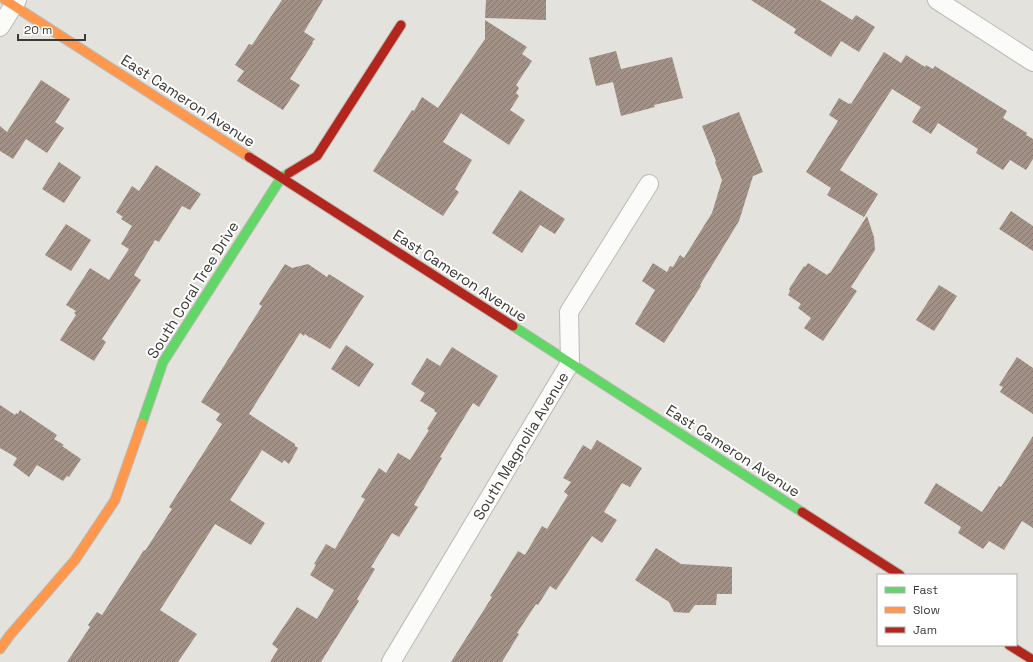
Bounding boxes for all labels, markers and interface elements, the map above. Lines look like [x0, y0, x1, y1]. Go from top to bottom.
scale bar [18, 16, 85, 42]
text: 20 m [24, 22, 52, 38]
street label: East Cameron Avenue [118, 50, 259, 151]
street label: South Coral Tree Drive [143, 217, 243, 362]
street label: East Cameron Avenue [390, 225, 531, 326]
street label: South Magnolia Avenue [469, 368, 572, 523]
street label: East Cameron Avenue [663, 400, 804, 501]
legend [877, 574, 1017, 646]
text: Fast [913, 582, 938, 598]
text: Slow [913, 602, 940, 618]
text: Jam [913, 622, 937, 638]

